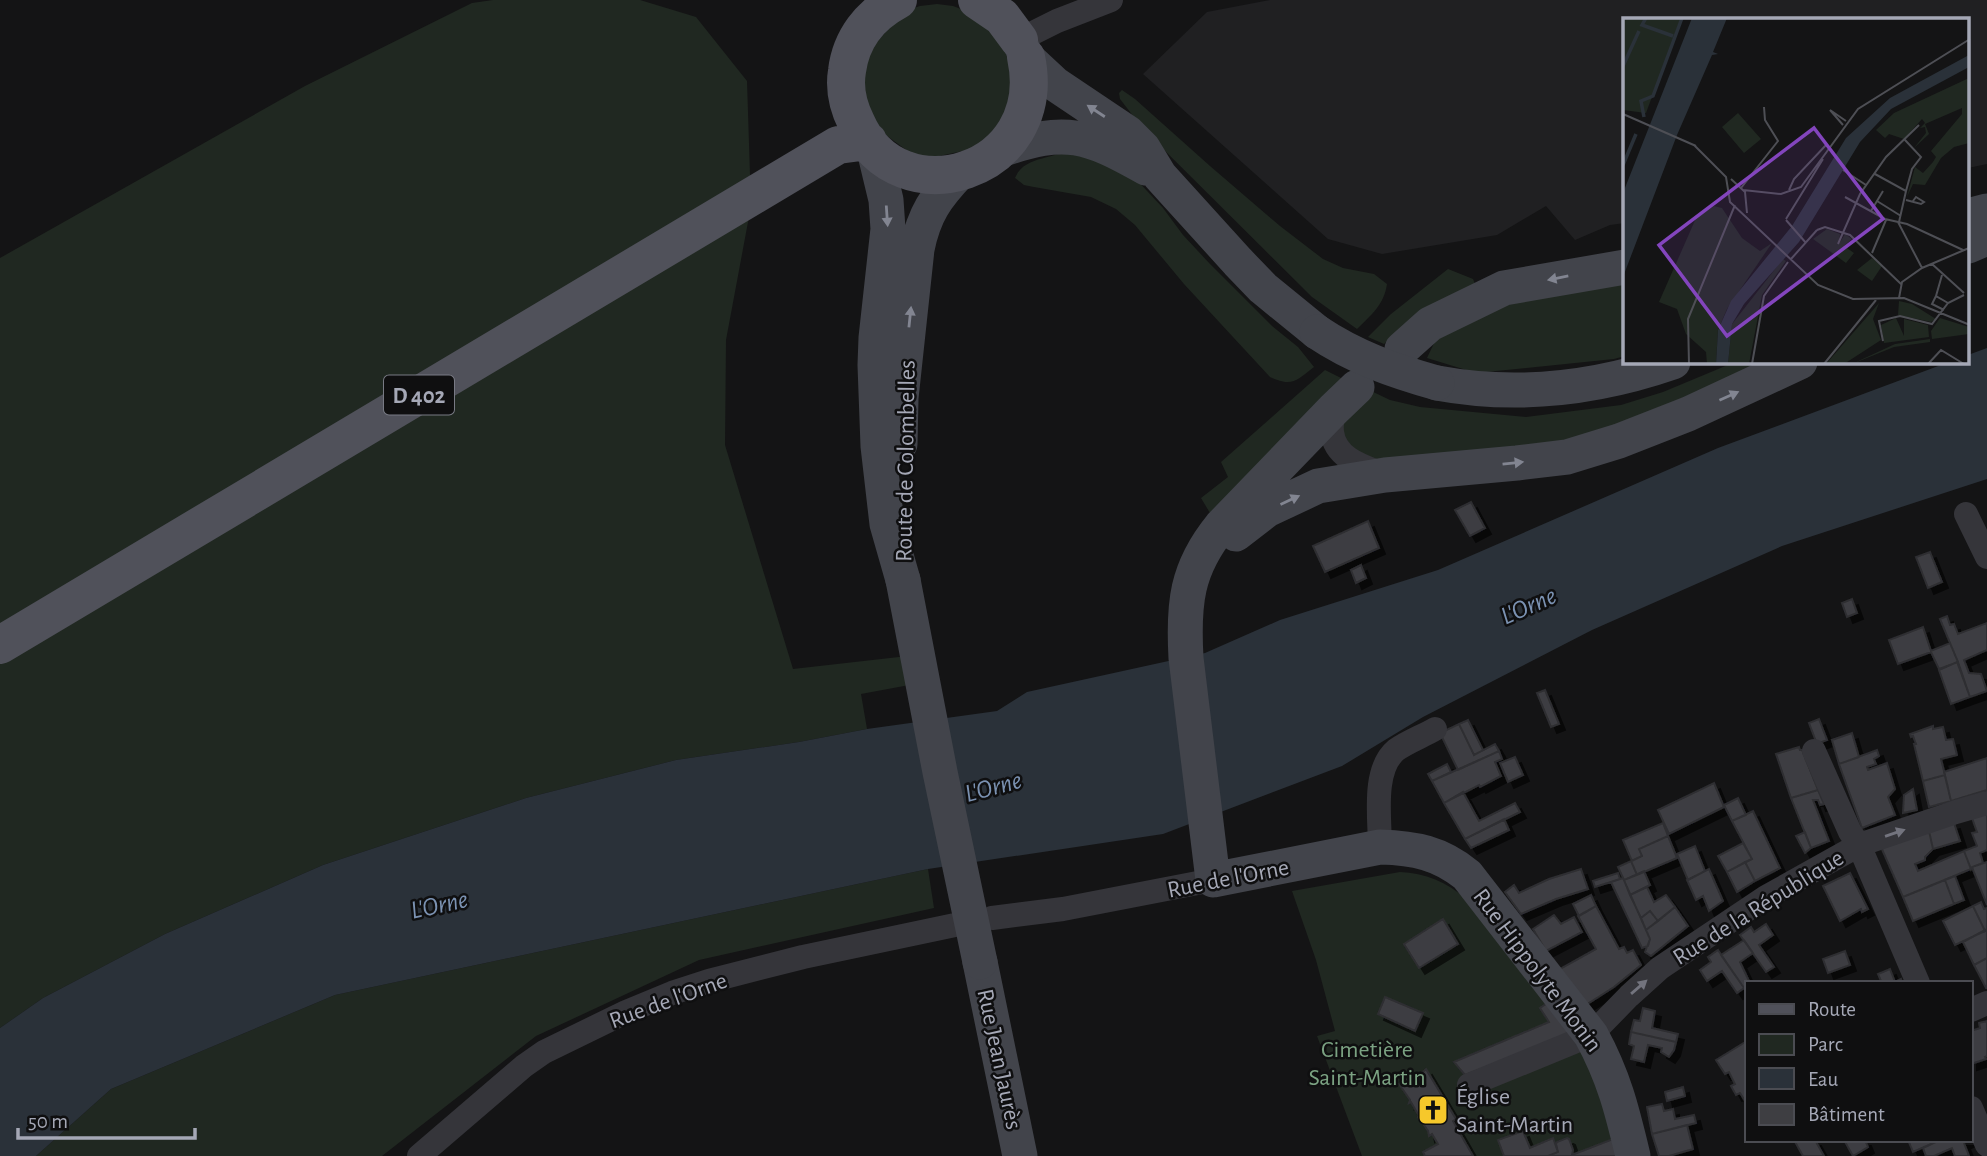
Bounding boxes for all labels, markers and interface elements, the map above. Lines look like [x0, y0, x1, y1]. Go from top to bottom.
inset map [1623, 18, 1969, 364]
one-way arrow [1086, 105, 1105, 118]
one-way arrow [882, 205, 893, 227]
one-way arrow [1546, 273, 1568, 284]
one-way arrow [904, 305, 915, 327]
street label: Route de Colombelles [892, 360, 920, 562]
road number: D 402 [384, 376, 454, 414]
one-way arrow [1718, 390, 1739, 401]
one-way arrow [1502, 458, 1524, 469]
one-way arrow [1280, 494, 1300, 505]
water label: L'Orne [1497, 582, 1560, 630]
water label: L'Orne [962, 767, 1025, 807]
one-way arrow [1885, 827, 1906, 837]
street label: Rue de la République [1669, 846, 1848, 970]
street label: Rue de l'Orne [1165, 855, 1291, 903]
street label: Rue Hippolyte Monin [1468, 884, 1606, 1057]
water label: L'Orne [408, 886, 470, 924]
street label: Rue de l'Orne [606, 969, 730, 1033]
one-way arrow [1630, 979, 1648, 995]
legend [1745, 981, 1973, 1142]
street label: Rue Jean Jaurès [972, 987, 1026, 1132]
text: Route [1808, 999, 1856, 1020]
text: Parc [1808, 1034, 1843, 1055]
park label: Cimetière Saint-Martin [1308, 1038, 1426, 1090]
text: Eau [1808, 1069, 1838, 1090]
place label: Église Saint-Martin [1456, 1083, 1573, 1137]
church icon: Église Saint-Martin [1416, 1093, 1450, 1127]
scale bar [18, 1096, 194, 1140]
text: Bâtiment [1808, 1104, 1885, 1125]
text: 50 m [28, 1111, 68, 1132]

